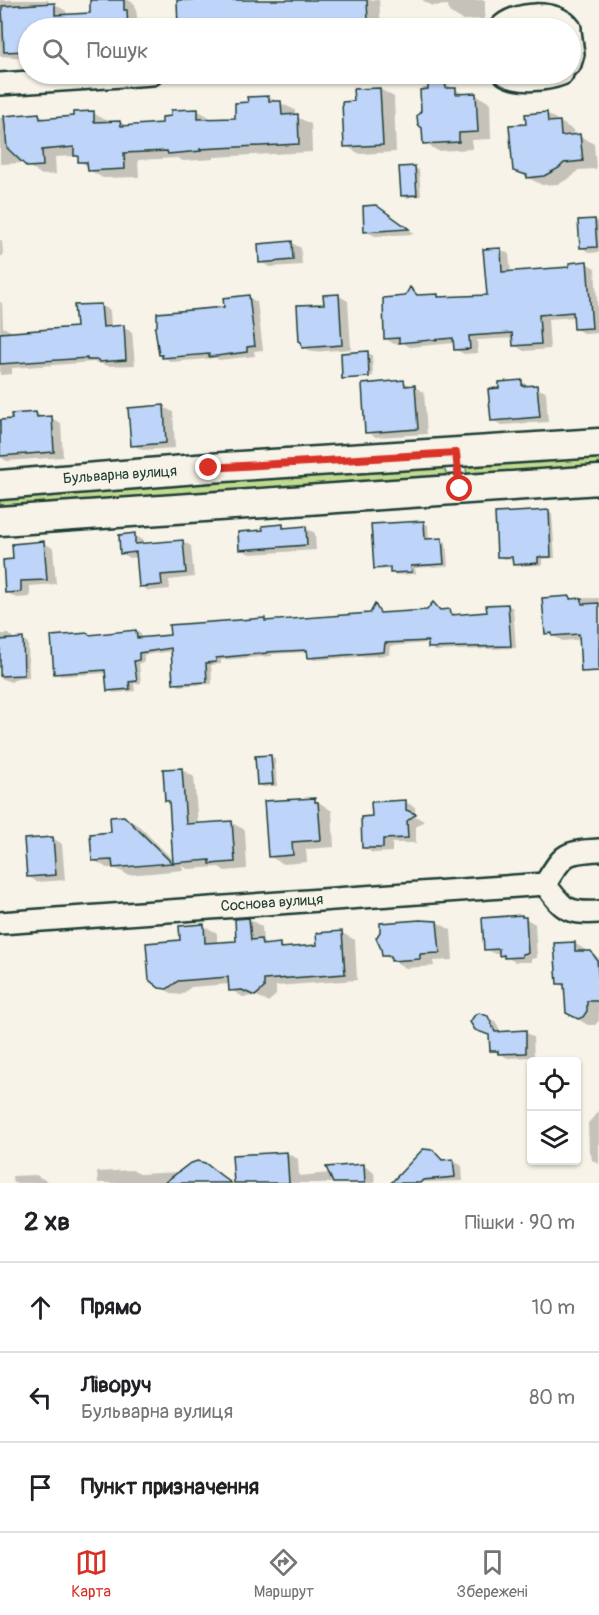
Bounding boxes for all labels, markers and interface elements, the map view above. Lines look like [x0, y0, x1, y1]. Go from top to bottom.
search box [18, 18, 581, 84]
icon: search [39, 35, 72, 68]
text: Пошук [87, 37, 148, 65]
route end [195, 454, 221, 480]
street label: Бульварна вулиця [62, 462, 178, 488]
route start [446, 475, 472, 501]
street label: Соснова вулиця [220, 890, 324, 916]
map controls [527, 1057, 581, 1165]
button: locate [527, 1057, 581, 1111]
button: layers [527, 1111, 581, 1165]
text: 2 хв [24, 1206, 70, 1238]
text: Пішки · 90 m [465, 1210, 575, 1235]
icon: ahead [24, 1291, 57, 1324]
text: Прямо [81, 1293, 141, 1321]
text: 10 m [531, 1295, 575, 1320]
text: Ліворуч [81, 1371, 152, 1399]
icon: left [24, 1381, 57, 1414]
text: 80 m [529, 1385, 575, 1410]
text: Бульварна вулиця [81, 1399, 233, 1424]
icon: arrive [24, 1471, 57, 1504]
text: Пункт призначення [81, 1473, 259, 1501]
tab: Карта [71, 1546, 111, 1602]
tab: Маршрут [254, 1546, 314, 1602]
tab: Збережені [457, 1546, 528, 1602]

